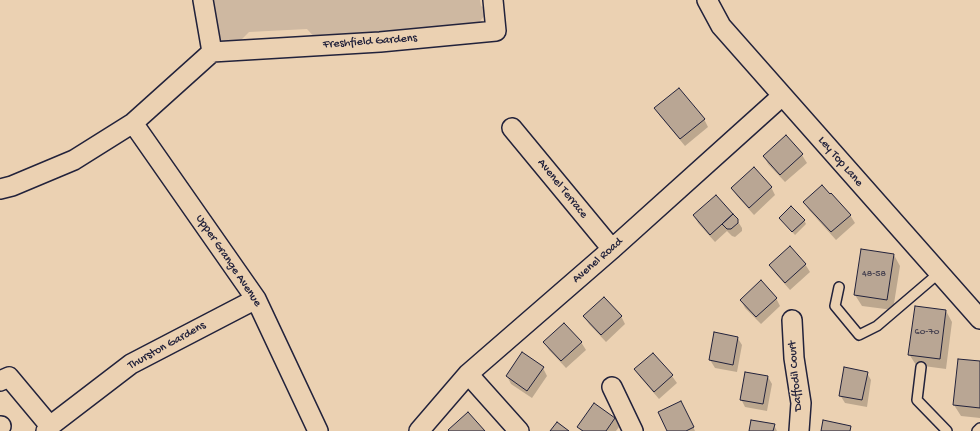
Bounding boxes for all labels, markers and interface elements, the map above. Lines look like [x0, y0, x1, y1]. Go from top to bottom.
street label: Freshfield Gardens [322, 32, 418, 52]
street label: Ley Top Lane [814, 134, 866, 190]
street label: Avenel Terrace [534, 156, 590, 222]
street label: Upper Grange Avenue [192, 212, 264, 310]
street label: Avenel Road [570, 235, 626, 287]
house number: 48-58 [862, 268, 886, 280]
street label: Thurston Gardens [126, 319, 208, 373]
house number: 60-70 [915, 326, 939, 338]
street label: Daffodil Court [786, 340, 806, 412]

